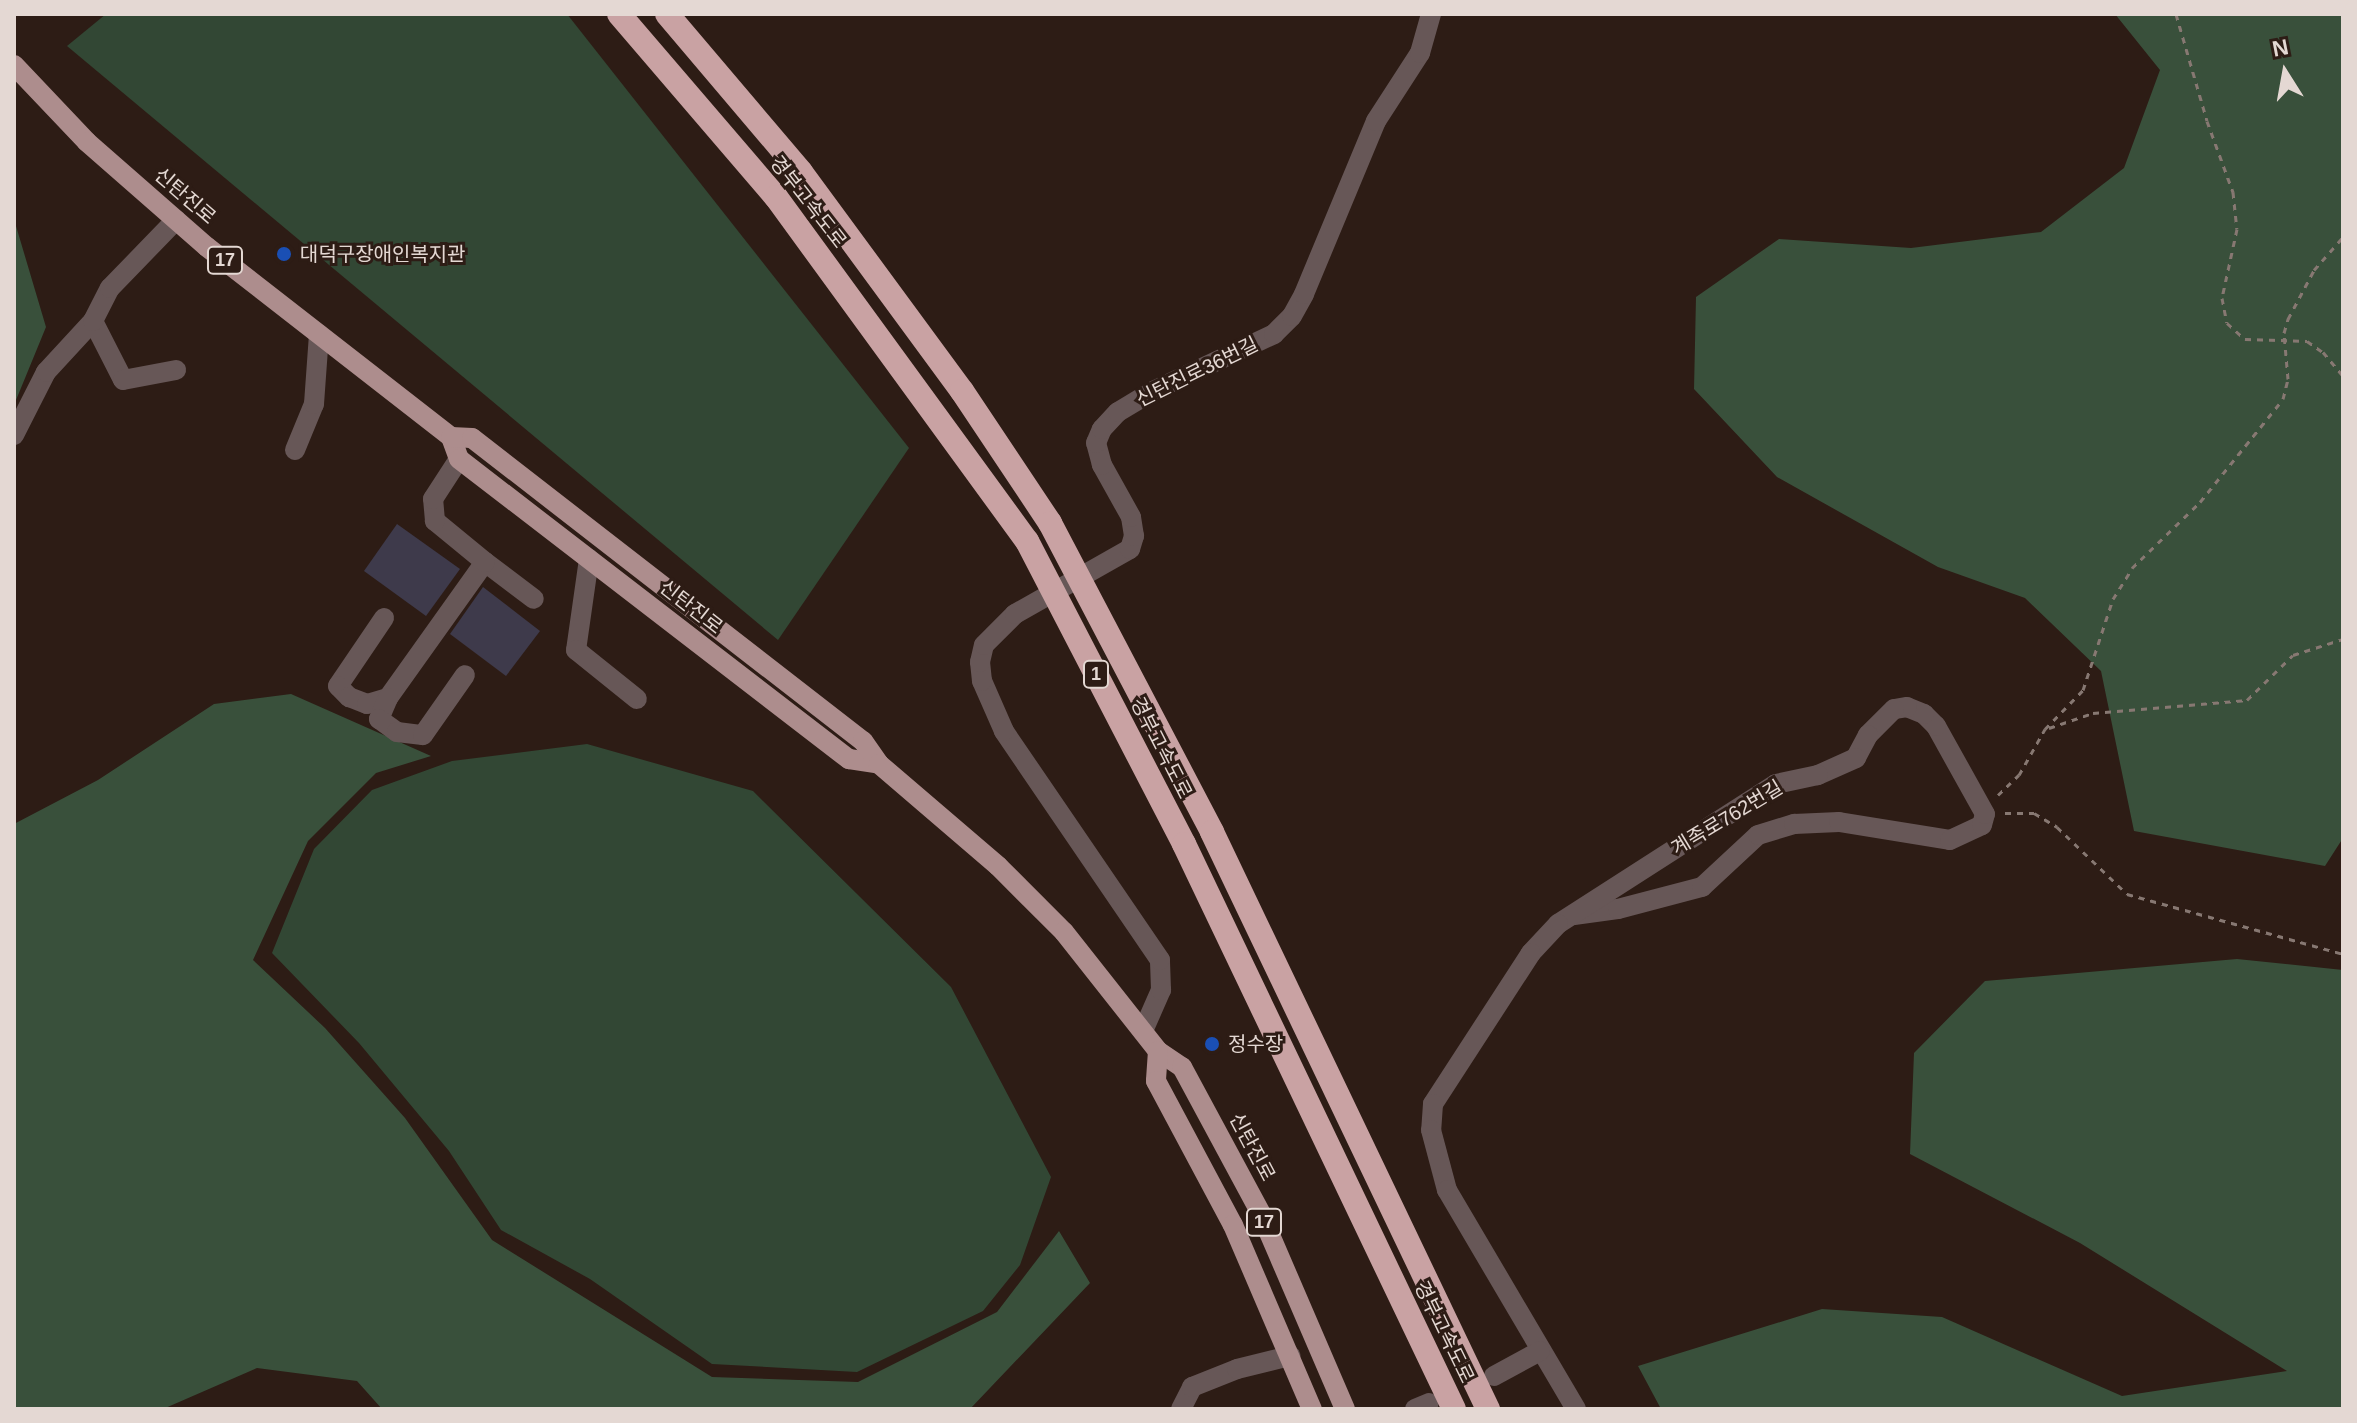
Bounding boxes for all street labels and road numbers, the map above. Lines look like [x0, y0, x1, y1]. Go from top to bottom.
street label: 경부고속도로 [765, 151, 851, 253]
street label: 신탄진로 [149, 163, 221, 229]
road number: 17 [205, 246, 245, 274]
street label: 신탄진로36번길 [1132, 332, 1262, 412]
street label: 신탄진로 [655, 575, 727, 639]
road number: 1 [1082, 660, 1110, 688]
street label: 경부고속도로 [1125, 693, 1197, 803]
street label: 계족로762번길 [1667, 775, 1787, 861]
street label: 신탄진로 [1224, 1109, 1280, 1185]
road number: 17 [1244, 1208, 1284, 1236]
street label: 경부고속도로 [1409, 1277, 1479, 1387]

